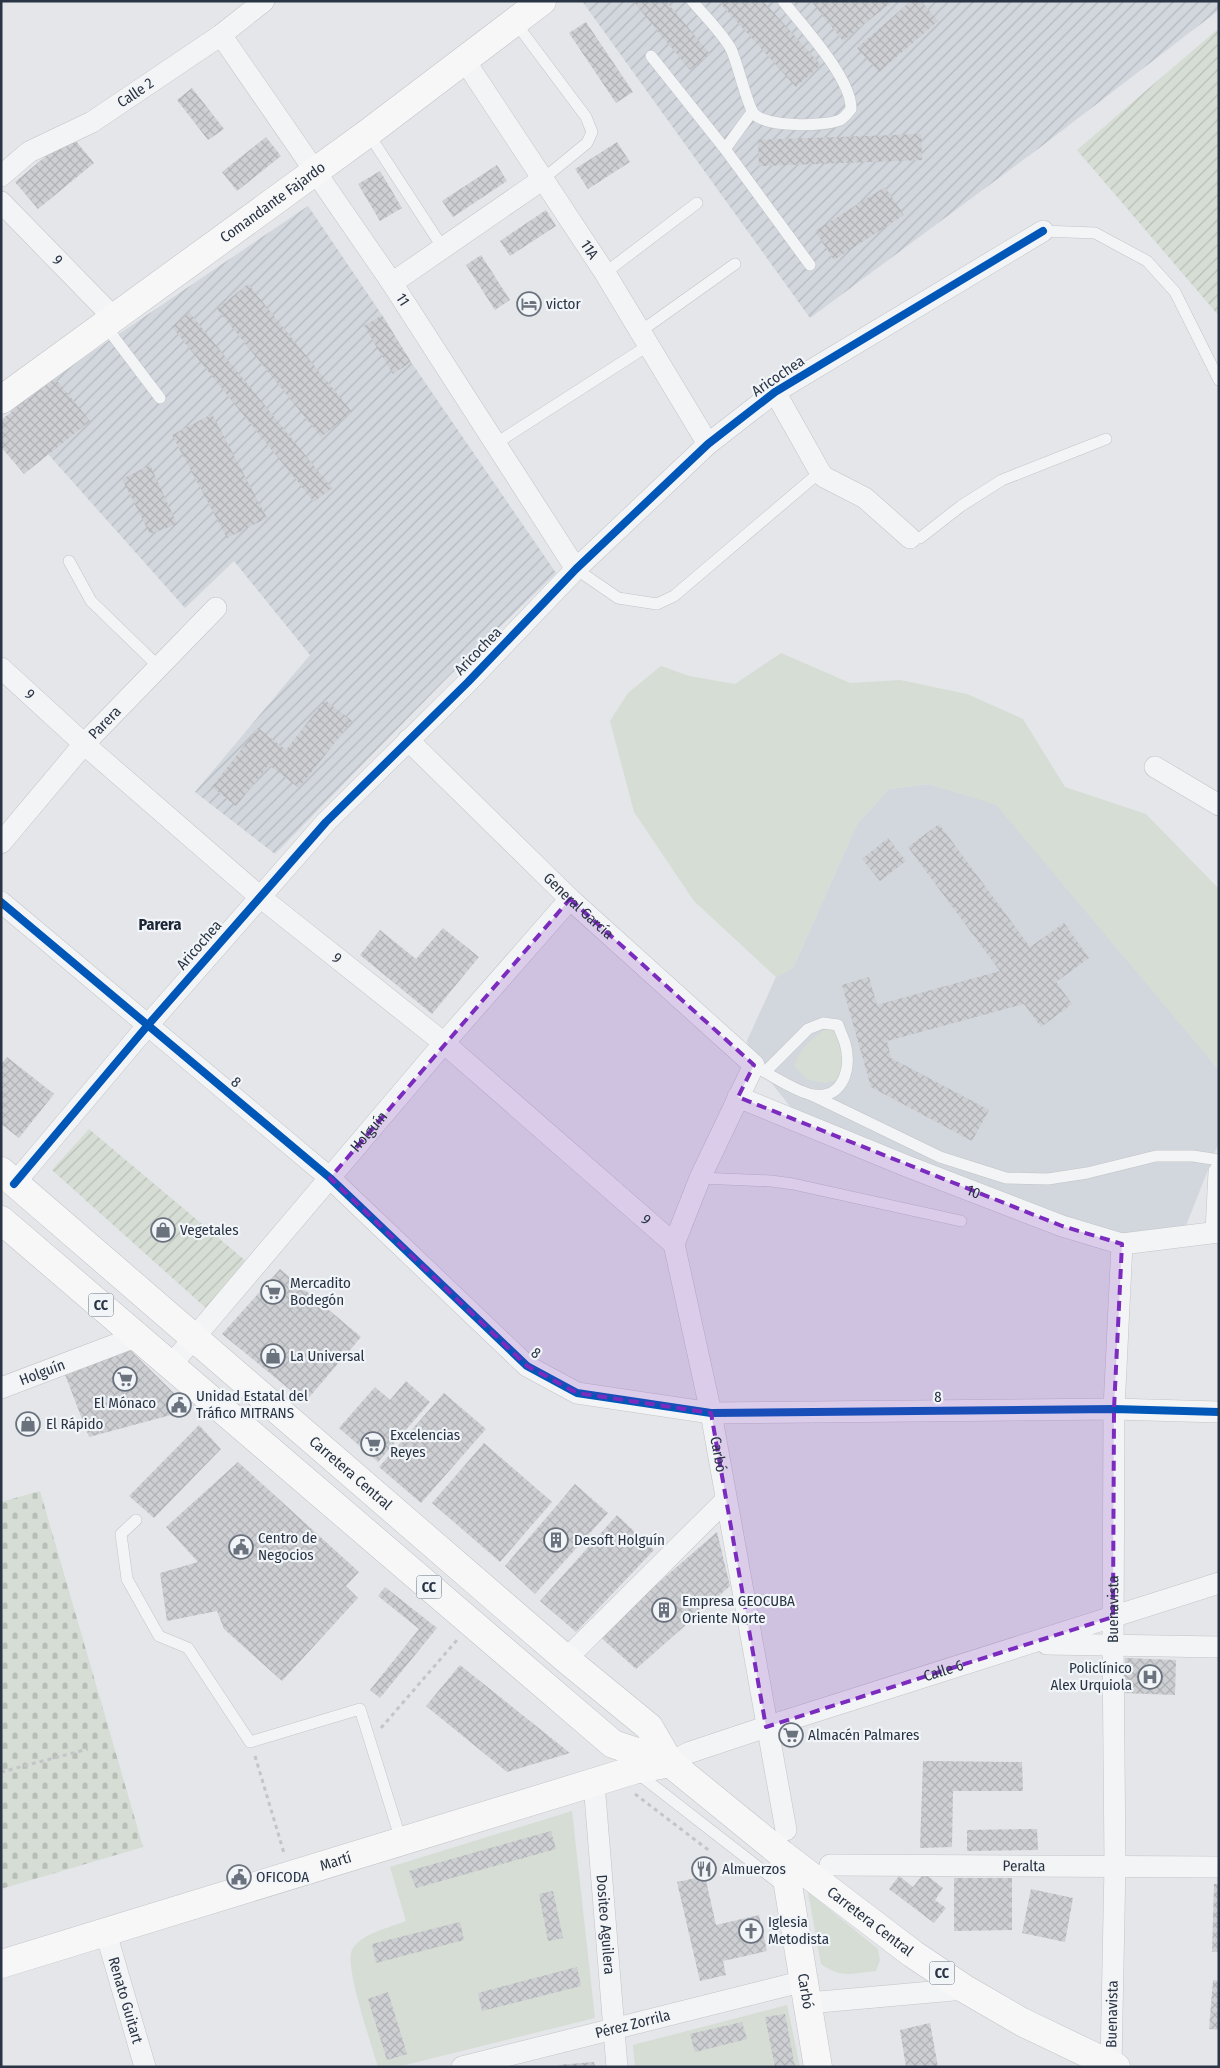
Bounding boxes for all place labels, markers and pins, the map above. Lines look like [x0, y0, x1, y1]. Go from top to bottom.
hotel icon: victor [516, 291, 542, 317]
place label: victor [546, 295, 581, 313]
shop icon: Vegetales [150, 1217, 176, 1243]
place label: Vegetales [180, 1221, 239, 1239]
place label: Mercadito Bodegón [290, 1274, 351, 1309]
supermarket icon: Mercadito Bodegón [260, 1279, 286, 1305]
shop icon: La Universal [260, 1343, 286, 1369]
place label: La Universal [290, 1347, 364, 1365]
supermarket icon: El Mónaco [112, 1366, 138, 1392]
place label: Unidad Estatal del Tráfico MITRANS [196, 1387, 308, 1422]
public building icon: Unidad Estatal del Tráfico MITRANS [166, 1392, 192, 1418]
place label: El Mónaco [94, 1394, 156, 1412]
shop icon: El Rápido [15, 1411, 41, 1437]
place label: El Rápido [46, 1415, 104, 1433]
place label: Excelencias Reyes [390, 1426, 460, 1461]
supermarket icon: Excelencias Reyes [360, 1431, 386, 1457]
building icon: Desoft Holguín [543, 1527, 569, 1553]
place label: Centro de Negocios [258, 1529, 317, 1564]
place label: Desoft Holguín [574, 1531, 665, 1549]
public building icon: Centro de Negocios [228, 1534, 254, 1560]
place label: Empresa GEOCUBA Oriente Norte [682, 1592, 795, 1627]
building icon: Empresa GEOCUBA Oriente Norte [651, 1597, 677, 1623]
place label: Policlínico Alex Urquiola [1050, 1659, 1132, 1694]
hospital icon: Policlínico Alex Urquiola [1137, 1664, 1163, 1690]
supermarket icon: Almacén Palmares [778, 1722, 804, 1748]
place label: Almacén Palmares [808, 1726, 919, 1744]
restaurant icon: Almuerzos [691, 1856, 717, 1882]
place label: Almuerzos [722, 1860, 786, 1878]
public building icon: OFICODA [226, 1864, 252, 1890]
place label: OFICODA [256, 1868, 309, 1886]
place label: Iglesia Metodista [768, 1913, 829, 1948]
church icon: Iglesia Metodista [738, 1918, 764, 1944]

